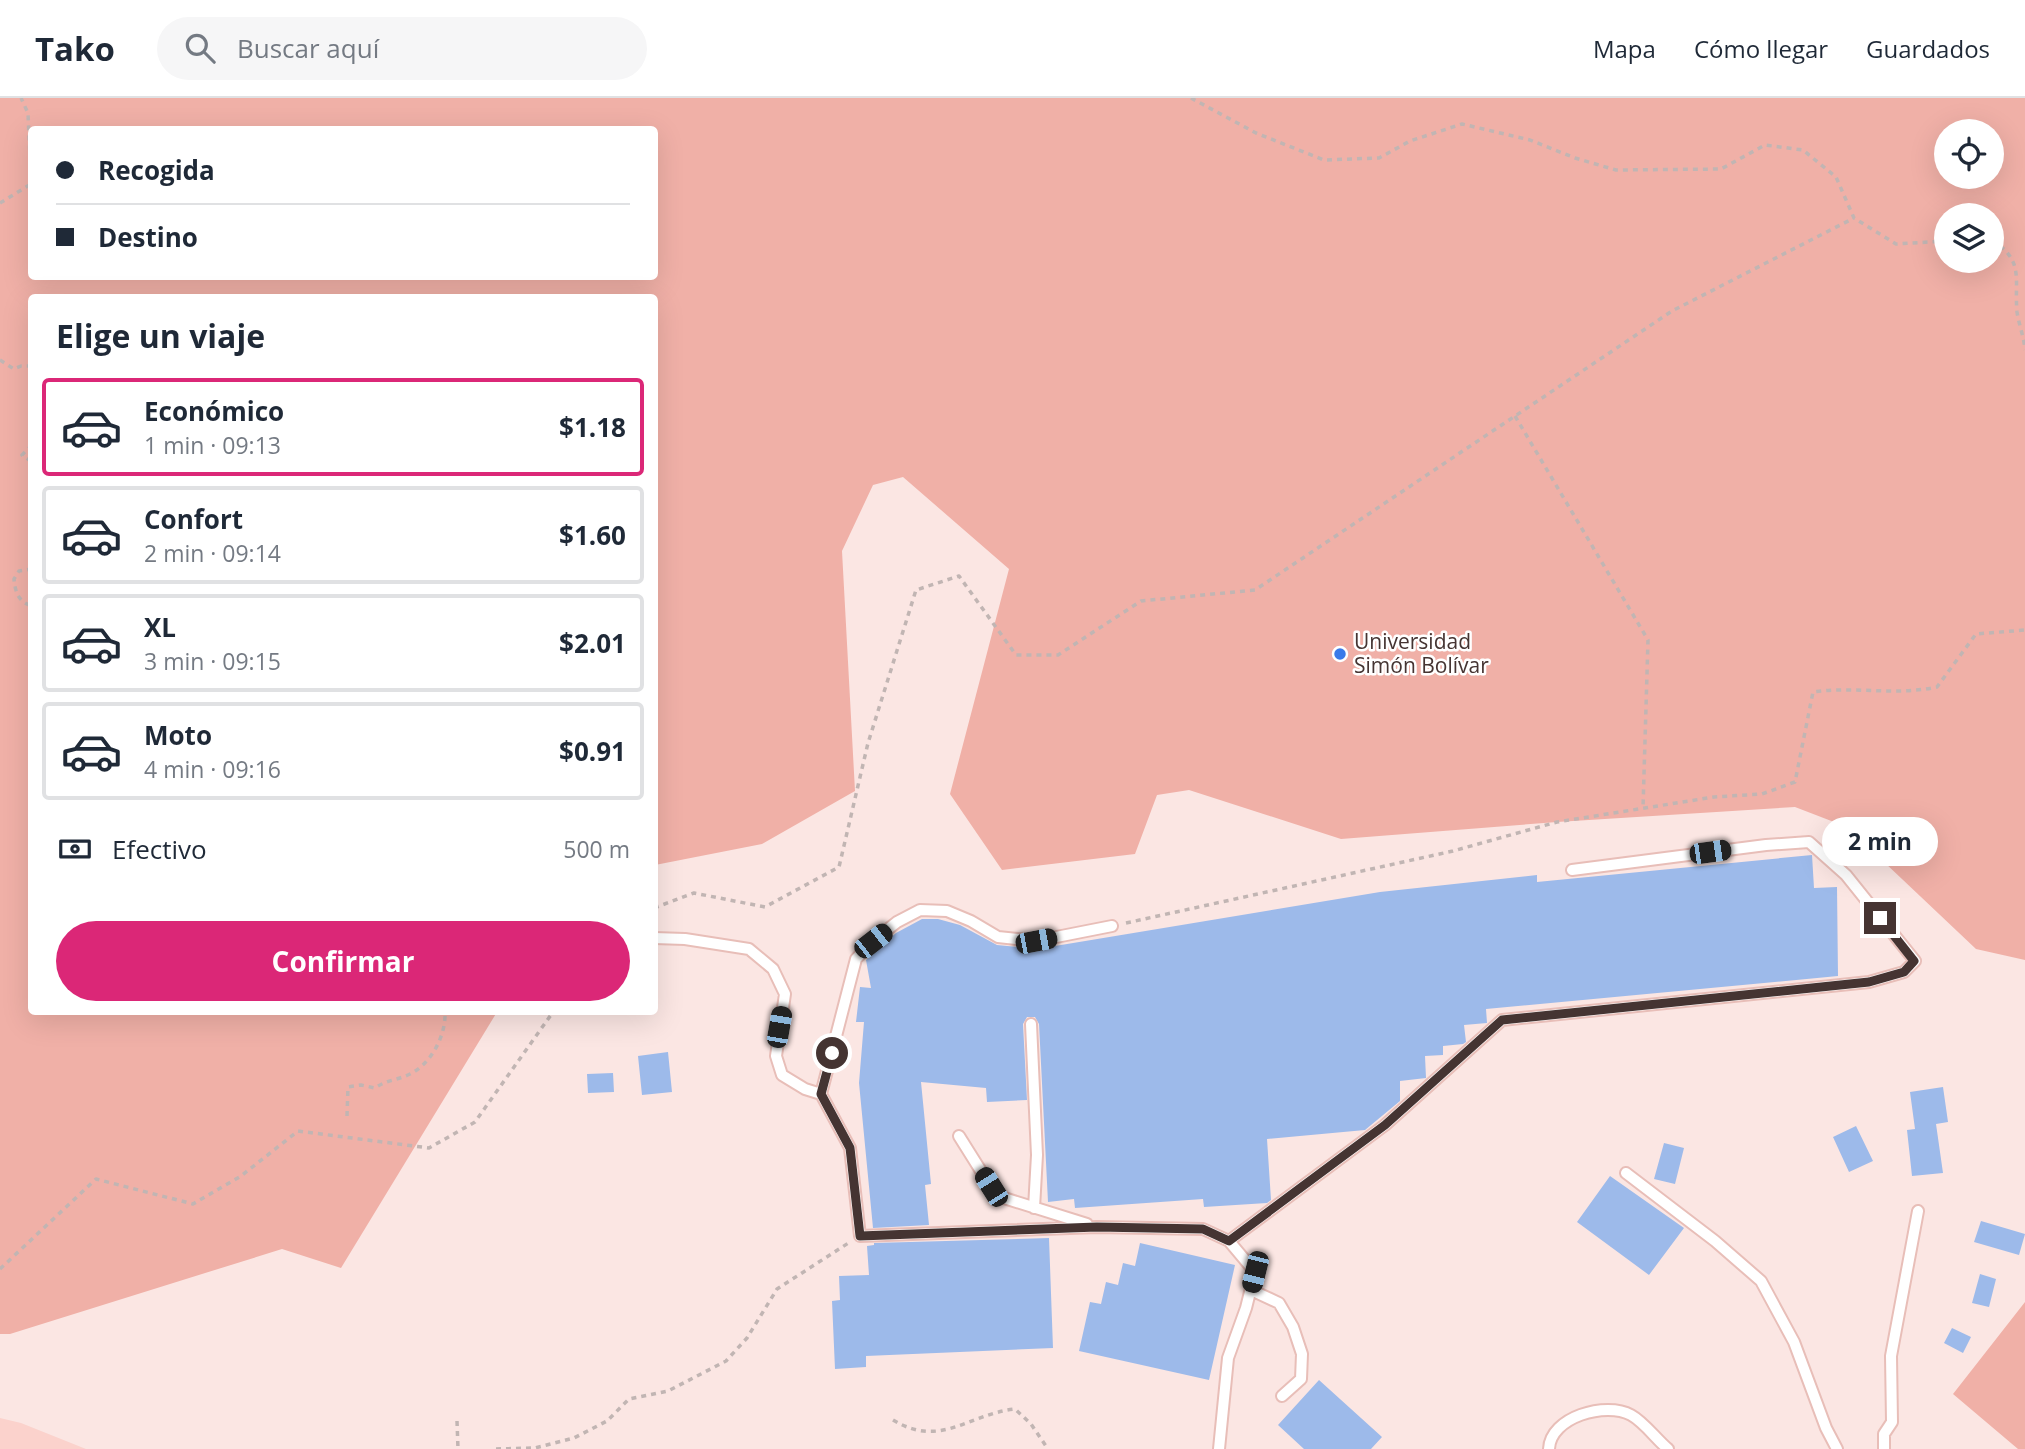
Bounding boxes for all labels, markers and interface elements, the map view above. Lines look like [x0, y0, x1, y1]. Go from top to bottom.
search box [157, 17, 647, 80]
text: Tako [35, 26, 115, 71]
icon: search [181, 29, 219, 67]
text: Buscar aquí [237, 30, 379, 66]
text: Mapa [1593, 32, 1656, 65]
text: Cómo llegar [1694, 32, 1828, 65]
text: Guardados [1866, 32, 1990, 65]
map controls [1934, 119, 2004, 273]
button: locate [1934, 119, 2004, 189]
text: Recogida [98, 152, 215, 188]
button: layers [1934, 203, 2004, 273]
text: Destino [98, 219, 198, 255]
text: Elige un viaje [56, 314, 265, 357]
text: Económico [144, 393, 284, 429]
icon: car [60, 396, 123, 459]
text: $1.18 [559, 409, 626, 445]
text: 1 min · 09:13 [144, 429, 281, 461]
text: Confort [144, 501, 243, 537]
icon: car [60, 504, 123, 567]
text: $1.60 [559, 517, 626, 553]
text: 2 min · 09:14 [144, 537, 281, 569]
text: XL [144, 609, 176, 645]
icon: car [60, 612, 123, 675]
text: $2.01 [559, 625, 626, 661]
place label: Universidad Simón Bolívar [1354, 627, 1489, 679]
text: 3 min · 09:15 [144, 645, 281, 677]
marker: Universidad Simón Bolívar [1332, 646, 1348, 662]
text: Moto [144, 717, 212, 753]
icon: car [60, 720, 123, 783]
text: $0.91 [559, 733, 626, 769]
text: 4 min · 09:16 [144, 753, 281, 785]
callout: 2 min [1822, 816, 1938, 866]
text: 2 min [1848, 825, 1912, 857]
icon: cash [56, 830, 94, 868]
text: Efectivo [112, 831, 207, 867]
text: 500 m [563, 833, 630, 865]
car [1688, 839, 1733, 865]
route end [1864, 902, 1896, 934]
car [850, 920, 897, 962]
button: Confirmar [56, 921, 630, 1001]
car [1014, 927, 1059, 955]
car [766, 1004, 793, 1050]
route start [816, 1037, 848, 1069]
car [971, 1164, 1012, 1210]
car [1240, 1249, 1271, 1295]

